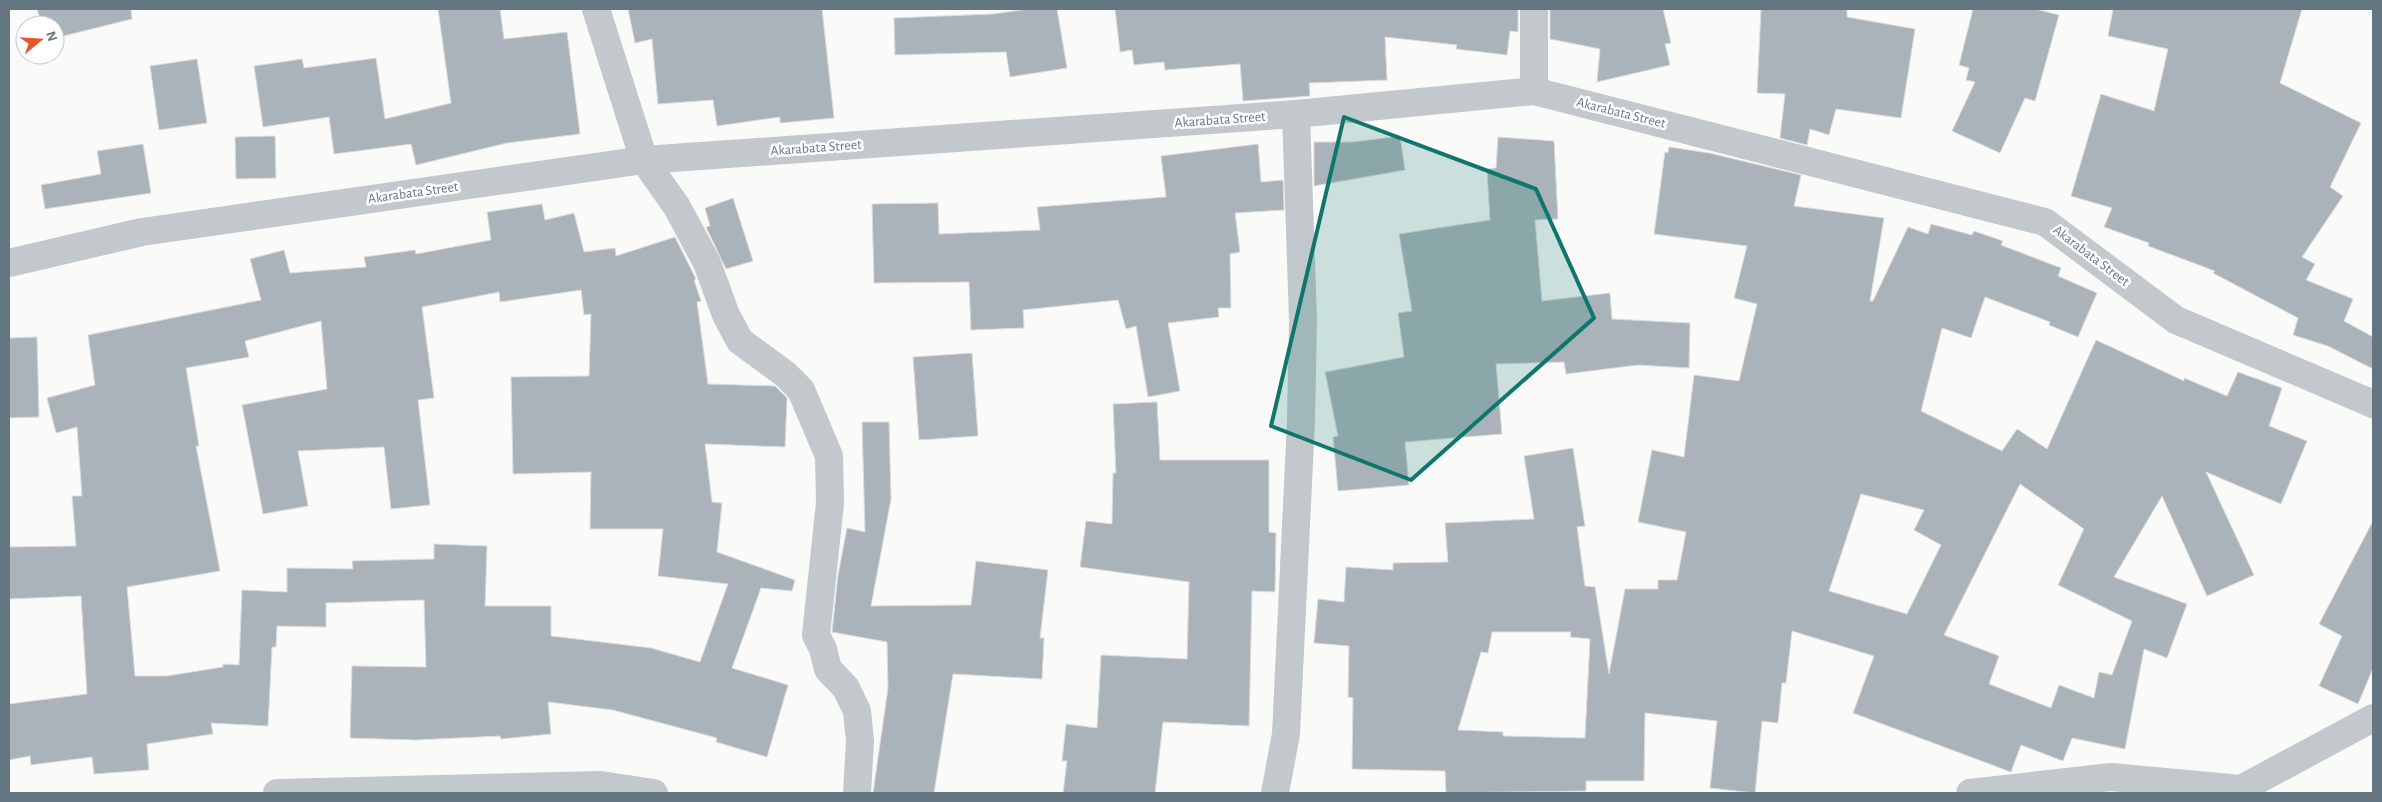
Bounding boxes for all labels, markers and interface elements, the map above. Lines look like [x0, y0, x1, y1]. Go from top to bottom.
north arrow [15, 15, 65, 65]
text: N [43, 29, 60, 43]
street label: Akarabata Street [1575, 95, 1667, 131]
street label: Akarabata Street [1174, 110, 1267, 130]
street label: Akarabata Street [770, 138, 863, 158]
street label: Akarabata Street [367, 180, 460, 206]
street label: Akarabata Street [2050, 223, 2132, 289]

